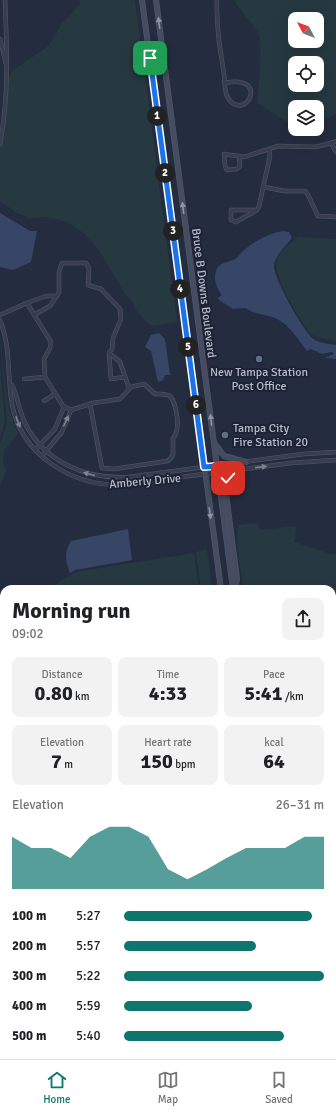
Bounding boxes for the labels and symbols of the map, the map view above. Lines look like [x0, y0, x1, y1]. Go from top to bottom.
north arrow [288, 12, 324, 48]
one-way arrow [156, 17, 162, 29]
pin [133, 41, 167, 75]
pin: 1 [147, 106, 167, 126]
pin: 2 [155, 163, 175, 183]
one-way arrow [180, 202, 186, 214]
pin: 3 [163, 221, 183, 241]
street label: Bruce B Downs Boulevard [188, 227, 219, 359]
pin: 4 [170, 279, 190, 299]
pin: 5 [178, 337, 198, 357]
marker: New Tampa Station Post Office [254, 354, 264, 364]
place label: New Tampa Station Post Office [210, 365, 308, 394]
pin: 6 [186, 395, 206, 415]
one-way arrow [208, 414, 214, 426]
one-way arrow [64, 415, 70, 427]
one-way arrow [15, 416, 21, 428]
place label: Tampa City Fire Station 20 [233, 421, 308, 450]
marker: Tampa City Fire Station 20 [220, 430, 230, 440]
pin [211, 461, 245, 495]
one-way arrow [255, 464, 267, 470]
one-way arrow [83, 470, 95, 476]
street label: Amberly Drive [108, 471, 182, 492]
one-way arrow [207, 507, 213, 519]

